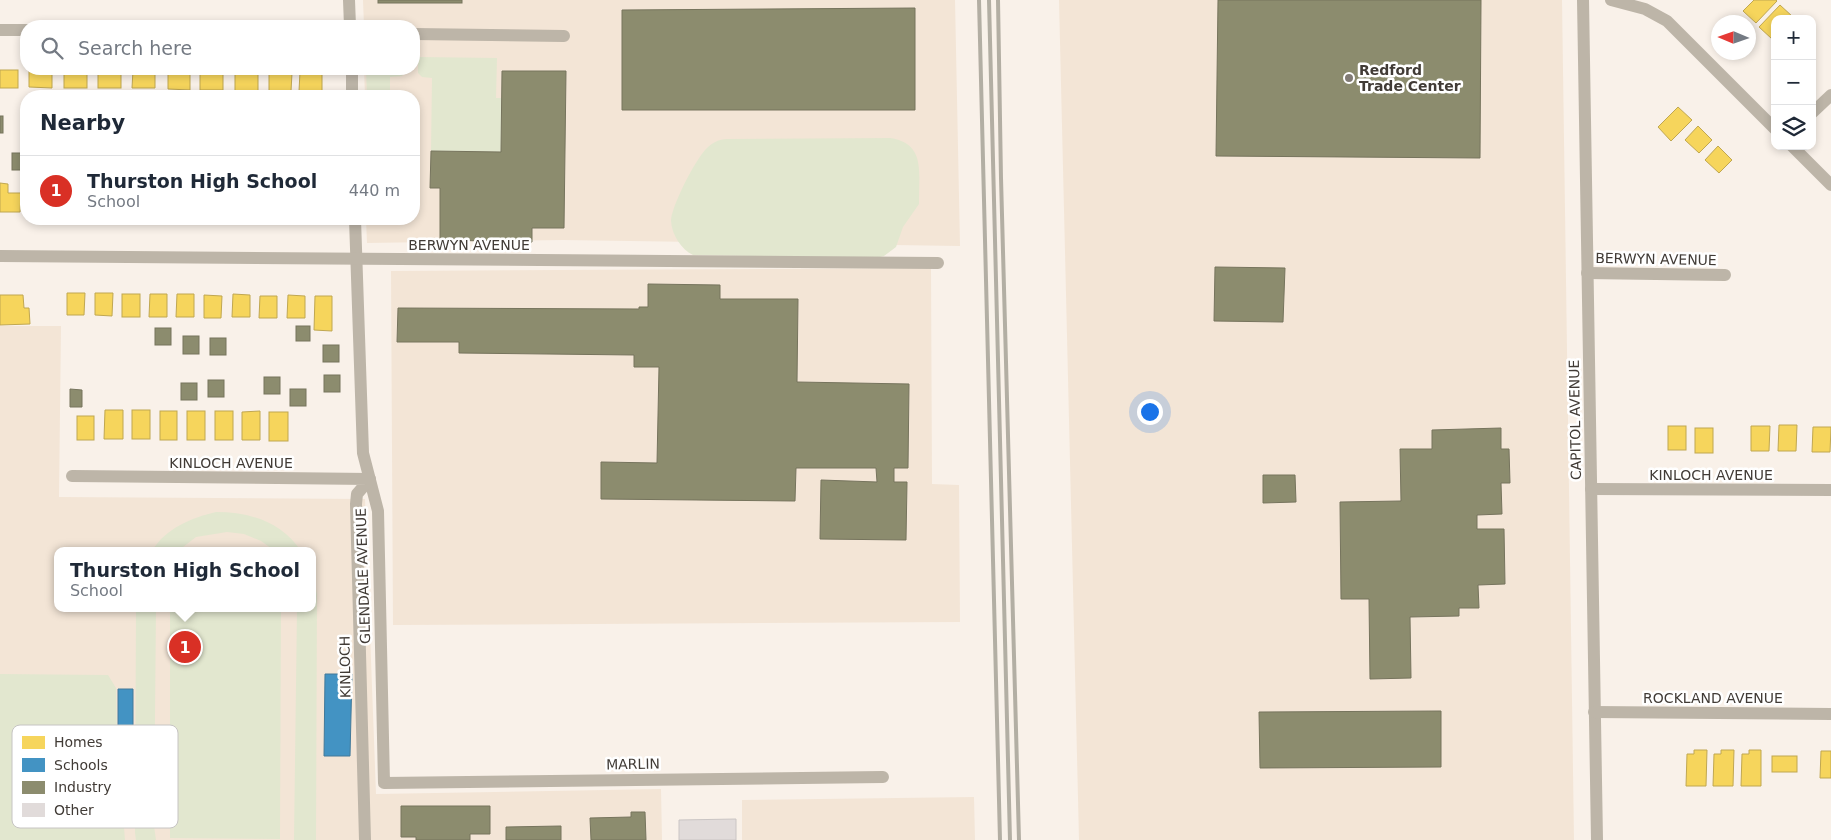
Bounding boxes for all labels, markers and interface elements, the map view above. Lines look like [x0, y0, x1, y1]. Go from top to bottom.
north arrow [1711, 15, 1756, 60]
map controls [1771, 15, 1816, 150]
button: + [1771, 15, 1816, 60]
search box [20, 20, 420, 75]
icon: search [38, 34, 66, 62]
text: Search here [78, 37, 192, 59]
button: − [1771, 60, 1816, 105]
place label: Redford Trade Center [1359, 62, 1461, 94]
marker: Redford Trade Center [1343, 72, 1355, 84]
button: layers [1771, 105, 1816, 150]
text: Nearby [40, 111, 125, 135]
text: Thurston High School [87, 170, 317, 192]
text: 1 [50, 181, 62, 200]
text: 440 m [349, 181, 400, 200]
text: School [87, 192, 140, 211]
street label: BERWYN AVENUE [408, 237, 530, 253]
street label: BERWYN AVENUE [1595, 250, 1717, 268]
street label: CAPITOL AVENUE [1566, 360, 1584, 480]
your location [1137, 399, 1163, 425]
street label: KINLOCH AVENUE [169, 455, 293, 471]
street label: KINLOCH AVENUE [1649, 467, 1773, 483]
street label: GLENDALE AVENUE [353, 508, 373, 644]
popup [54, 547, 316, 612]
text: Thurston High School [70, 559, 300, 581]
text: School [70, 581, 123, 600]
pin: 1 [169, 628, 201, 666]
street label: KINLOCH [336, 636, 354, 698]
street label: ROCKLAND AVENUE [1643, 690, 1783, 706]
legend [12, 725, 178, 828]
text: Homes [54, 734, 103, 750]
street label: MARLIN [606, 756, 660, 772]
text: Schools [54, 757, 108, 773]
text: Industry [54, 779, 112, 795]
text: Other [54, 802, 94, 818]

